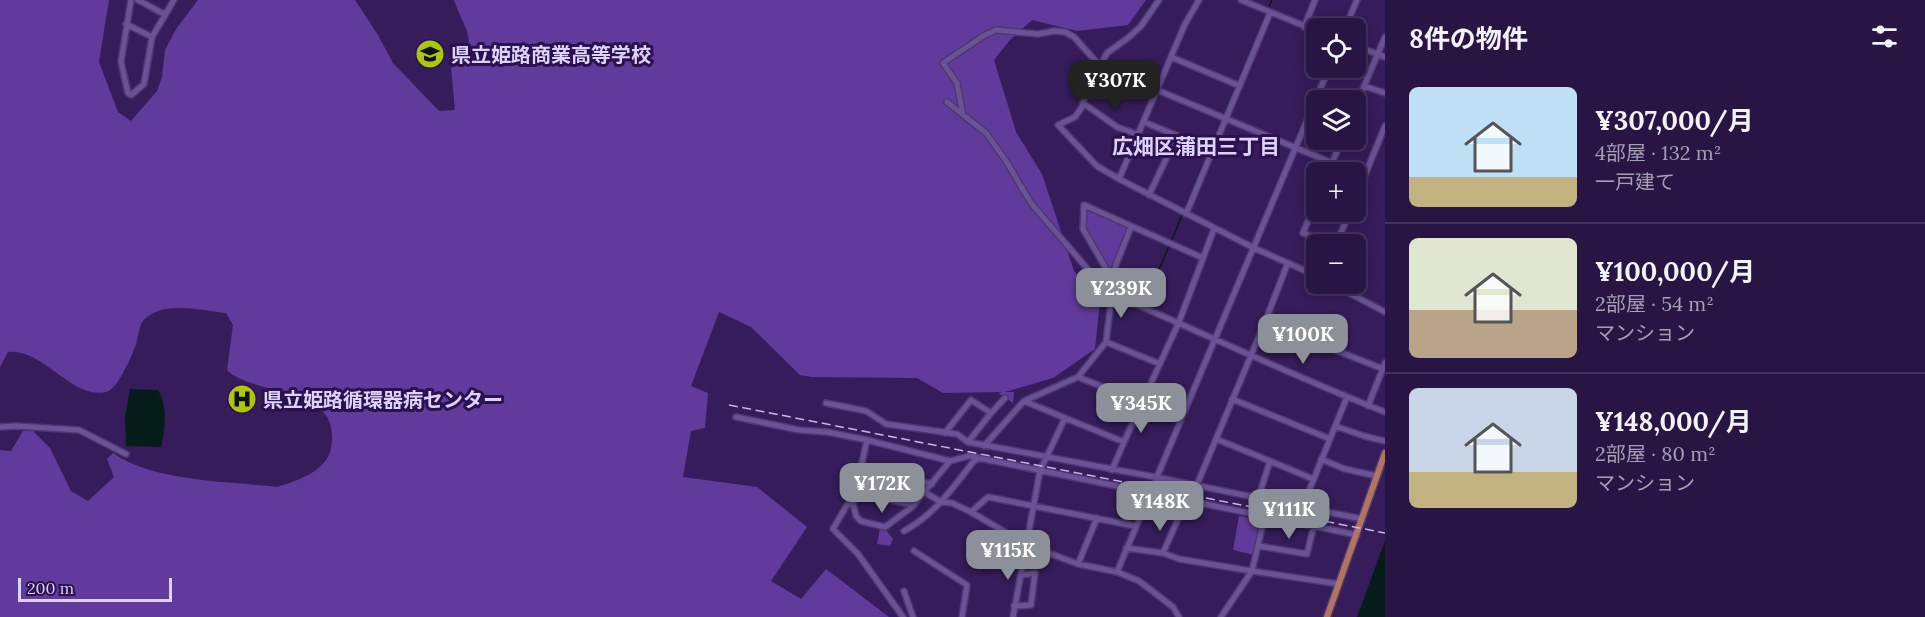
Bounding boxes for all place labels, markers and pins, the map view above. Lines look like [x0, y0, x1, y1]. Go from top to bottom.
school or university icon: 県立姫路商業高等学校 [414, 38, 446, 70]
place label: 県立姫路商業高等学校 [451, 42, 651, 67]
pin: ¥307K [1073, 60, 1157, 111]
pin: ¥239K [1079, 268, 1163, 319]
pin: ¥100K [1261, 314, 1345, 365]
hospital icon: 県立姫路循環器病センター [226, 383, 258, 415]
pin: ¥345K [1099, 383, 1183, 434]
place label: 県立姫路循環器病センター [263, 387, 503, 412]
pin: ¥172K [840, 463, 924, 514]
pin: ¥148K [1118, 481, 1202, 532]
pin: ¥111K [1247, 489, 1331, 540]
pin: ¥115K [966, 530, 1050, 581]

